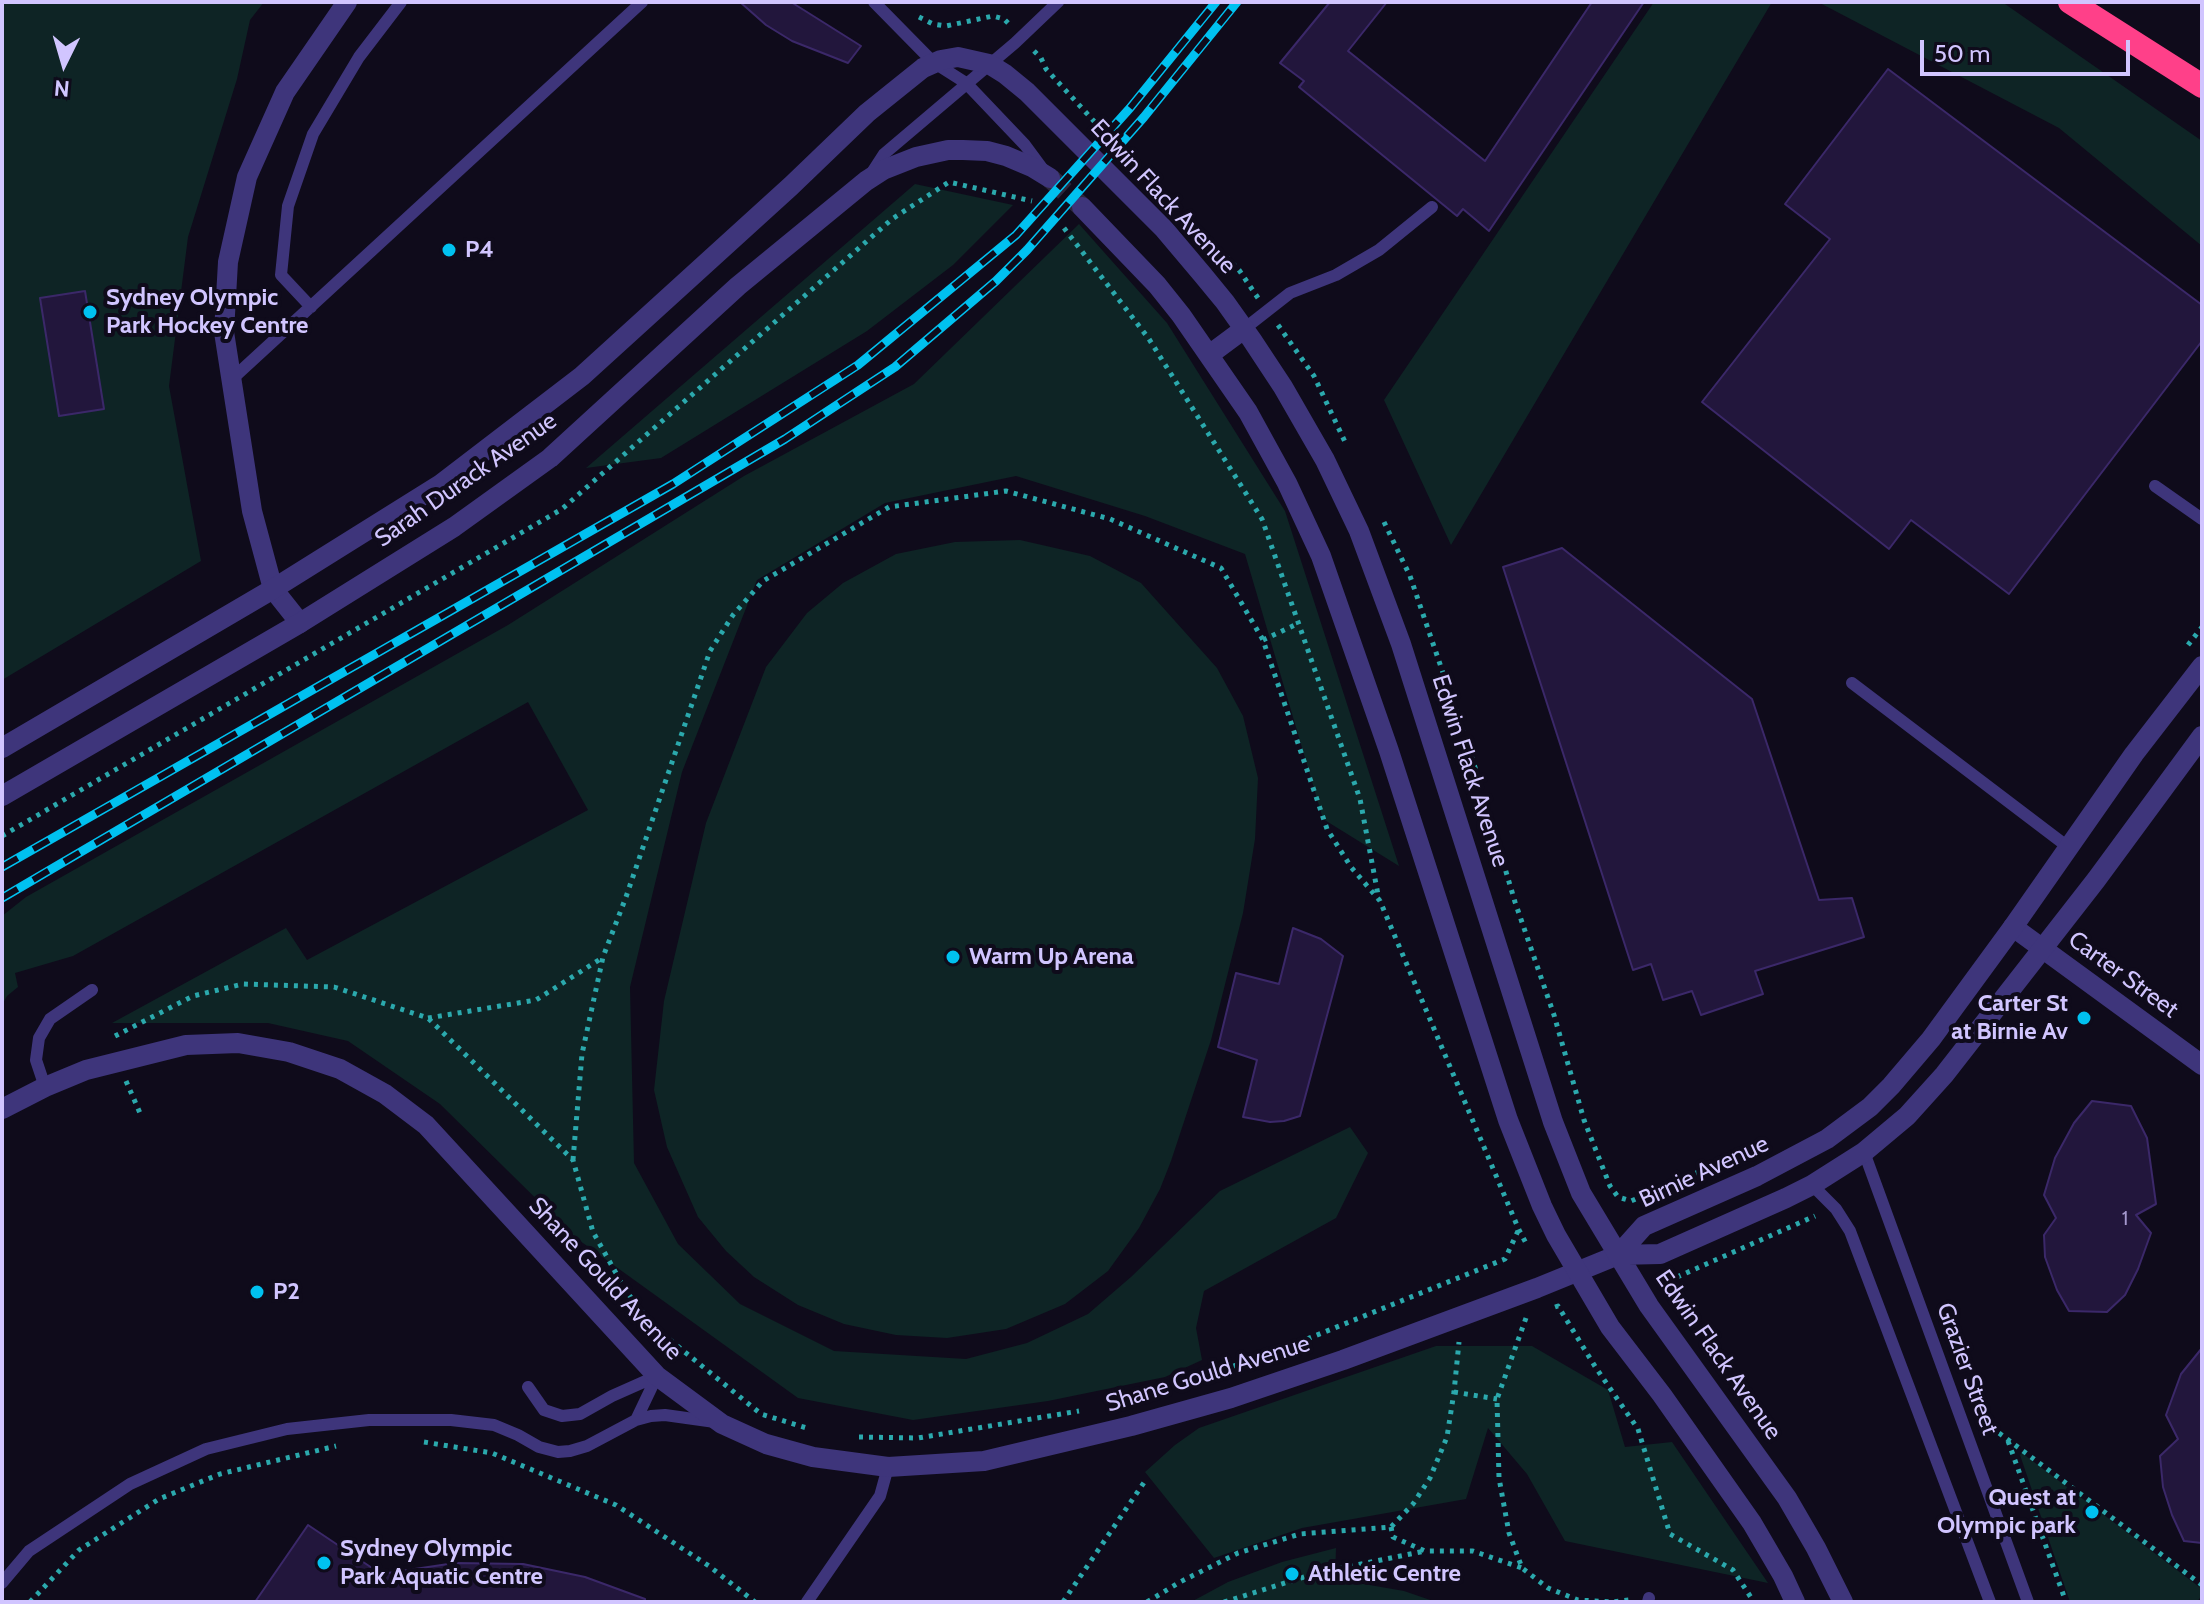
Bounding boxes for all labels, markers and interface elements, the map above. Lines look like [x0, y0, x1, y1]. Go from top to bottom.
north arrow [24, 24, 104, 104]
scale bar [1924, 24, 2134, 74]
text: 50 m [1934, 39, 1990, 68]
text: N [53, 74, 71, 103]
street label: Edwin Flack Avenue [1084, 114, 1242, 280]
place label: P4 [465, 236, 494, 264]
marker: P4 [440, 241, 458, 259]
place label: Sydney Olympic Park Hockey Centre [106, 284, 308, 340]
marker: Sydney Olympic Park Hockey Centre [81, 303, 99, 321]
street label: Sarah Durack Avenue [370, 407, 562, 553]
street label: Edwin Flack Avenue [1425, 671, 1515, 871]
street label: Carter Street [2062, 925, 2184, 1025]
place label: Warm Up Arena [969, 943, 1134, 971]
marker: Warm Up Arena [944, 948, 962, 966]
place label: Carter St at Birnie Av [1951, 990, 2068, 1046]
marker: Carter St at Birnie Av [2075, 1009, 2093, 1027]
street label: Birnie Avenue [1635, 1130, 1773, 1214]
street label: Shane Gould Avenue [522, 1192, 688, 1366]
house number: 1 [2122, 1207, 2128, 1231]
street label: Edwin Flack Avenue [1649, 1265, 1787, 1445]
place label: P2 [273, 1278, 300, 1306]
marker: P2 [248, 1283, 266, 1301]
street label: Grazier Street [1930, 1299, 2004, 1439]
street label: Shane Gould Avenue [1103, 1329, 1313, 1419]
place label: Quest at Olympic park [1937, 1484, 2076, 1540]
marker: Quest at Olympic park [2083, 1503, 2101, 1521]
place label: Sydney Olympic Park Aquatic Centre [340, 1535, 543, 1591]
marker: Sydney Olympic Park Aquatic Centre [315, 1554, 333, 1572]
place label: Athletic Centre [1308, 1560, 1461, 1588]
marker: Athletic Centre [1283, 1565, 1301, 1583]

